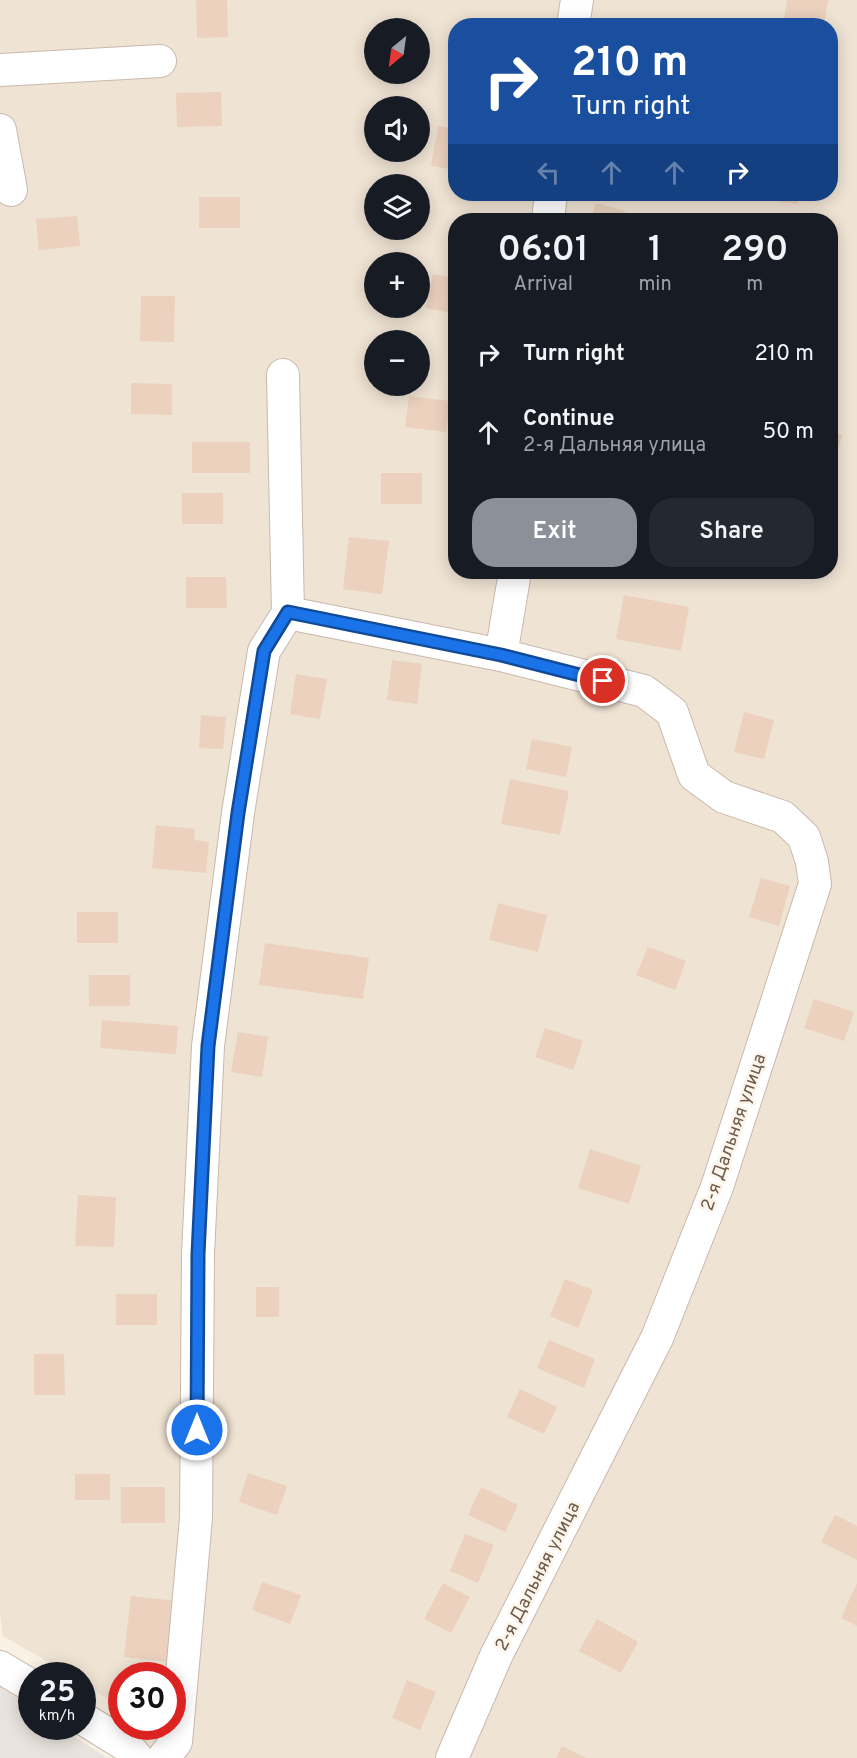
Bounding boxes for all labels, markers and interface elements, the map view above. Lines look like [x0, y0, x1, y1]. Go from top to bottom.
north arrow [364, 18, 430, 84]
map controls [364, 18, 430, 396]
text: 210 m [571, 38, 688, 91]
icon: right [472, 42, 550, 120]
text: Turn right [571, 90, 690, 124]
button: sound [364, 96, 430, 162]
icon: left [532, 156, 565, 189]
icon: ahead [595, 156, 628, 189]
icon: ahead [658, 156, 691, 189]
icon: right [721, 156, 754, 189]
button: layers [364, 174, 430, 240]
text: 06:01 [497, 228, 589, 274]
text: 1 [648, 228, 662, 274]
text: 290 [721, 228, 789, 274]
button: + [364, 252, 430, 318]
text: Arrival [513, 272, 573, 298]
text: min [638, 272, 672, 298]
text: m [746, 272, 763, 298]
button: − [364, 330, 430, 396]
icon: right [472, 338, 505, 371]
text: Turn right [523, 341, 625, 368]
text: 210 m [754, 341, 814, 368]
text: Continue [523, 406, 614, 433]
icon: ahead [472, 416, 505, 449]
text: 50 m [762, 419, 814, 446]
text: 2-я Дальняя улица [523, 433, 706, 459]
button: Exit [472, 498, 637, 567]
button: Share [649, 498, 814, 567]
pin [577, 655, 628, 706]
icon: arrive [586, 664, 619, 697]
street label: 2-я Дальняя улица [697, 1051, 772, 1214]
position arrow [165, 1398, 229, 1462]
street label: 2-я Дальняя улица [491, 1498, 586, 1655]
speed limit sign: 30 [108, 1662, 186, 1740]
text: 25 [39, 1675, 75, 1712]
text: km/h [39, 1707, 75, 1726]

